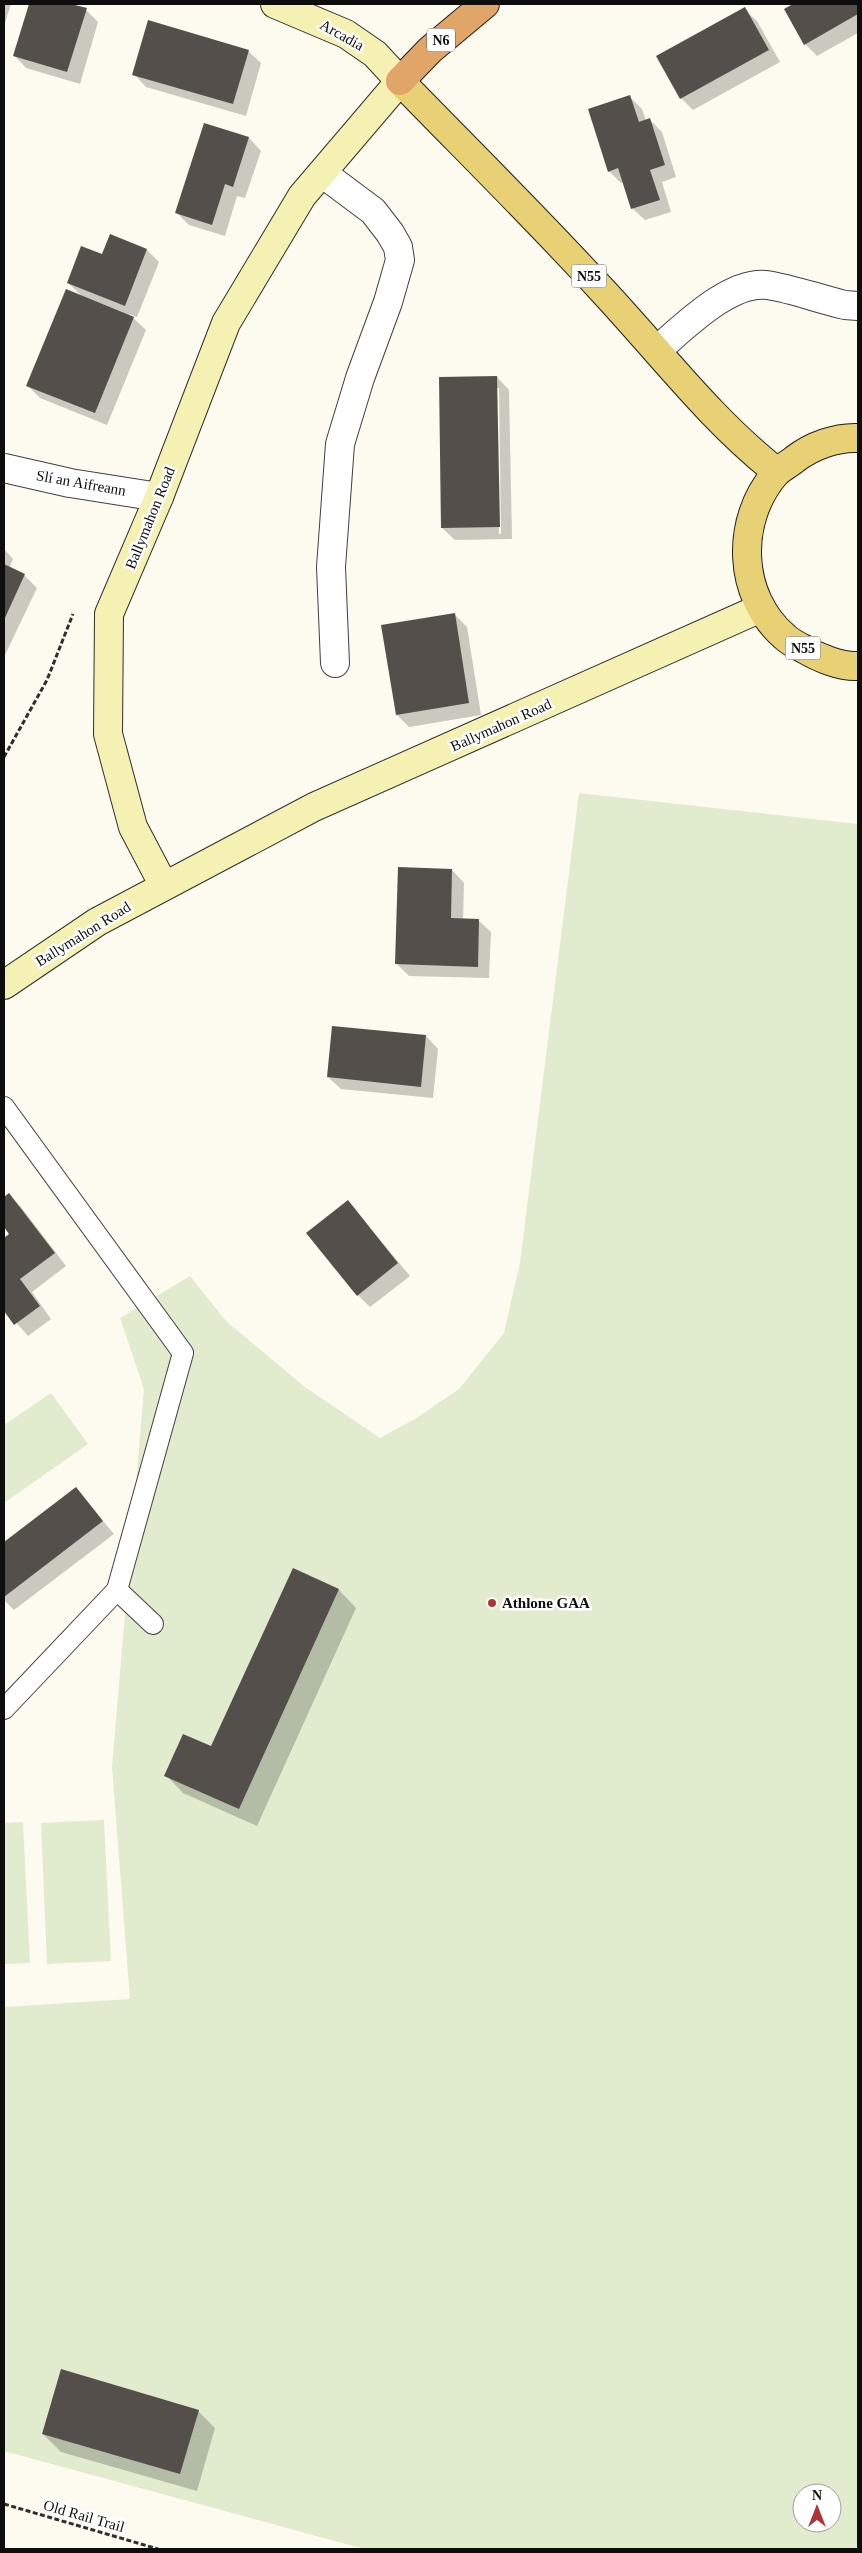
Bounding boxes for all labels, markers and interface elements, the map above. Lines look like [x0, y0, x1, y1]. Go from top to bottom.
street label: Arcadia [317, 16, 367, 54]
road number: N6 [427, 28, 455, 52]
road number: N55 [572, 264, 606, 288]
street label: Ballymahon Road [122, 464, 178, 571]
street label: Slí an Aifreann [35, 467, 128, 499]
road number: N55 [786, 636, 820, 660]
street label: Ballymahon Road [448, 695, 554, 754]
street label: Ballymahon Road [33, 898, 134, 970]
place label: Athlone GAA [502, 1595, 590, 1611]
marker: Athlone GAA [486, 1597, 498, 1609]
north arrow [792, 2483, 842, 2533]
text: N [812, 2488, 822, 2503]
street label: Old Rail Trail [42, 2497, 126, 2535]

